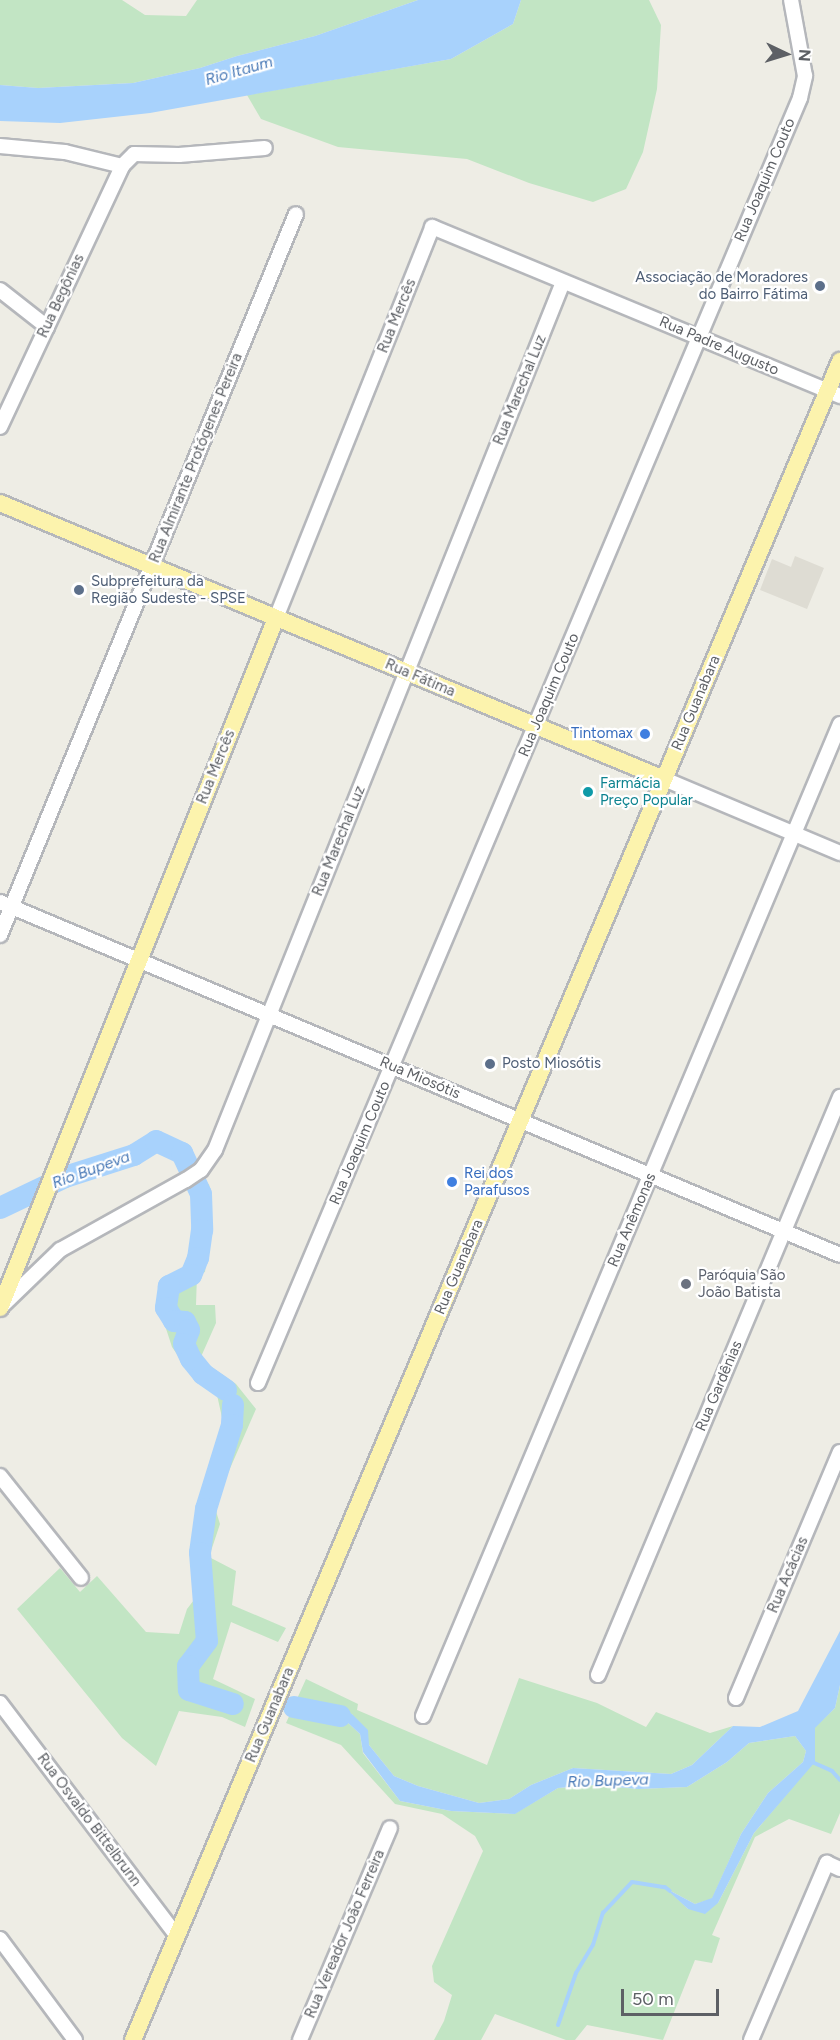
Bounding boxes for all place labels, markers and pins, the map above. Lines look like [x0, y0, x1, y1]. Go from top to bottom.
place label: Associação de Moradores do Bairro Fátima [635, 268, 808, 303]
marker: Associação de Moradores do Bairro Fátima [813, 279, 827, 293]
place label: Subprefeitura da Região Sudeste - SPSE [91, 572, 246, 607]
marker: Subprefeitura da Região Sudeste - SPSE [72, 583, 86, 597]
place label: Tintomax [571, 725, 633, 743]
marker: Tintomax [638, 727, 652, 741]
place label: Farmácia Preço Popular [600, 774, 693, 809]
marker: Farmácia Preço Popular [581, 785, 595, 799]
place label: Posto Miosótis [502, 1055, 601, 1073]
marker: Posto Miosótis [483, 1057, 497, 1071]
place label: Rei dos Parafusos [464, 1164, 529, 1199]
marker: Rei dos Parafusos [445, 1175, 459, 1189]
place label: Paróquia São João Batista [698, 1266, 785, 1301]
marker: Paróquia São João Batista [679, 1277, 693, 1291]

